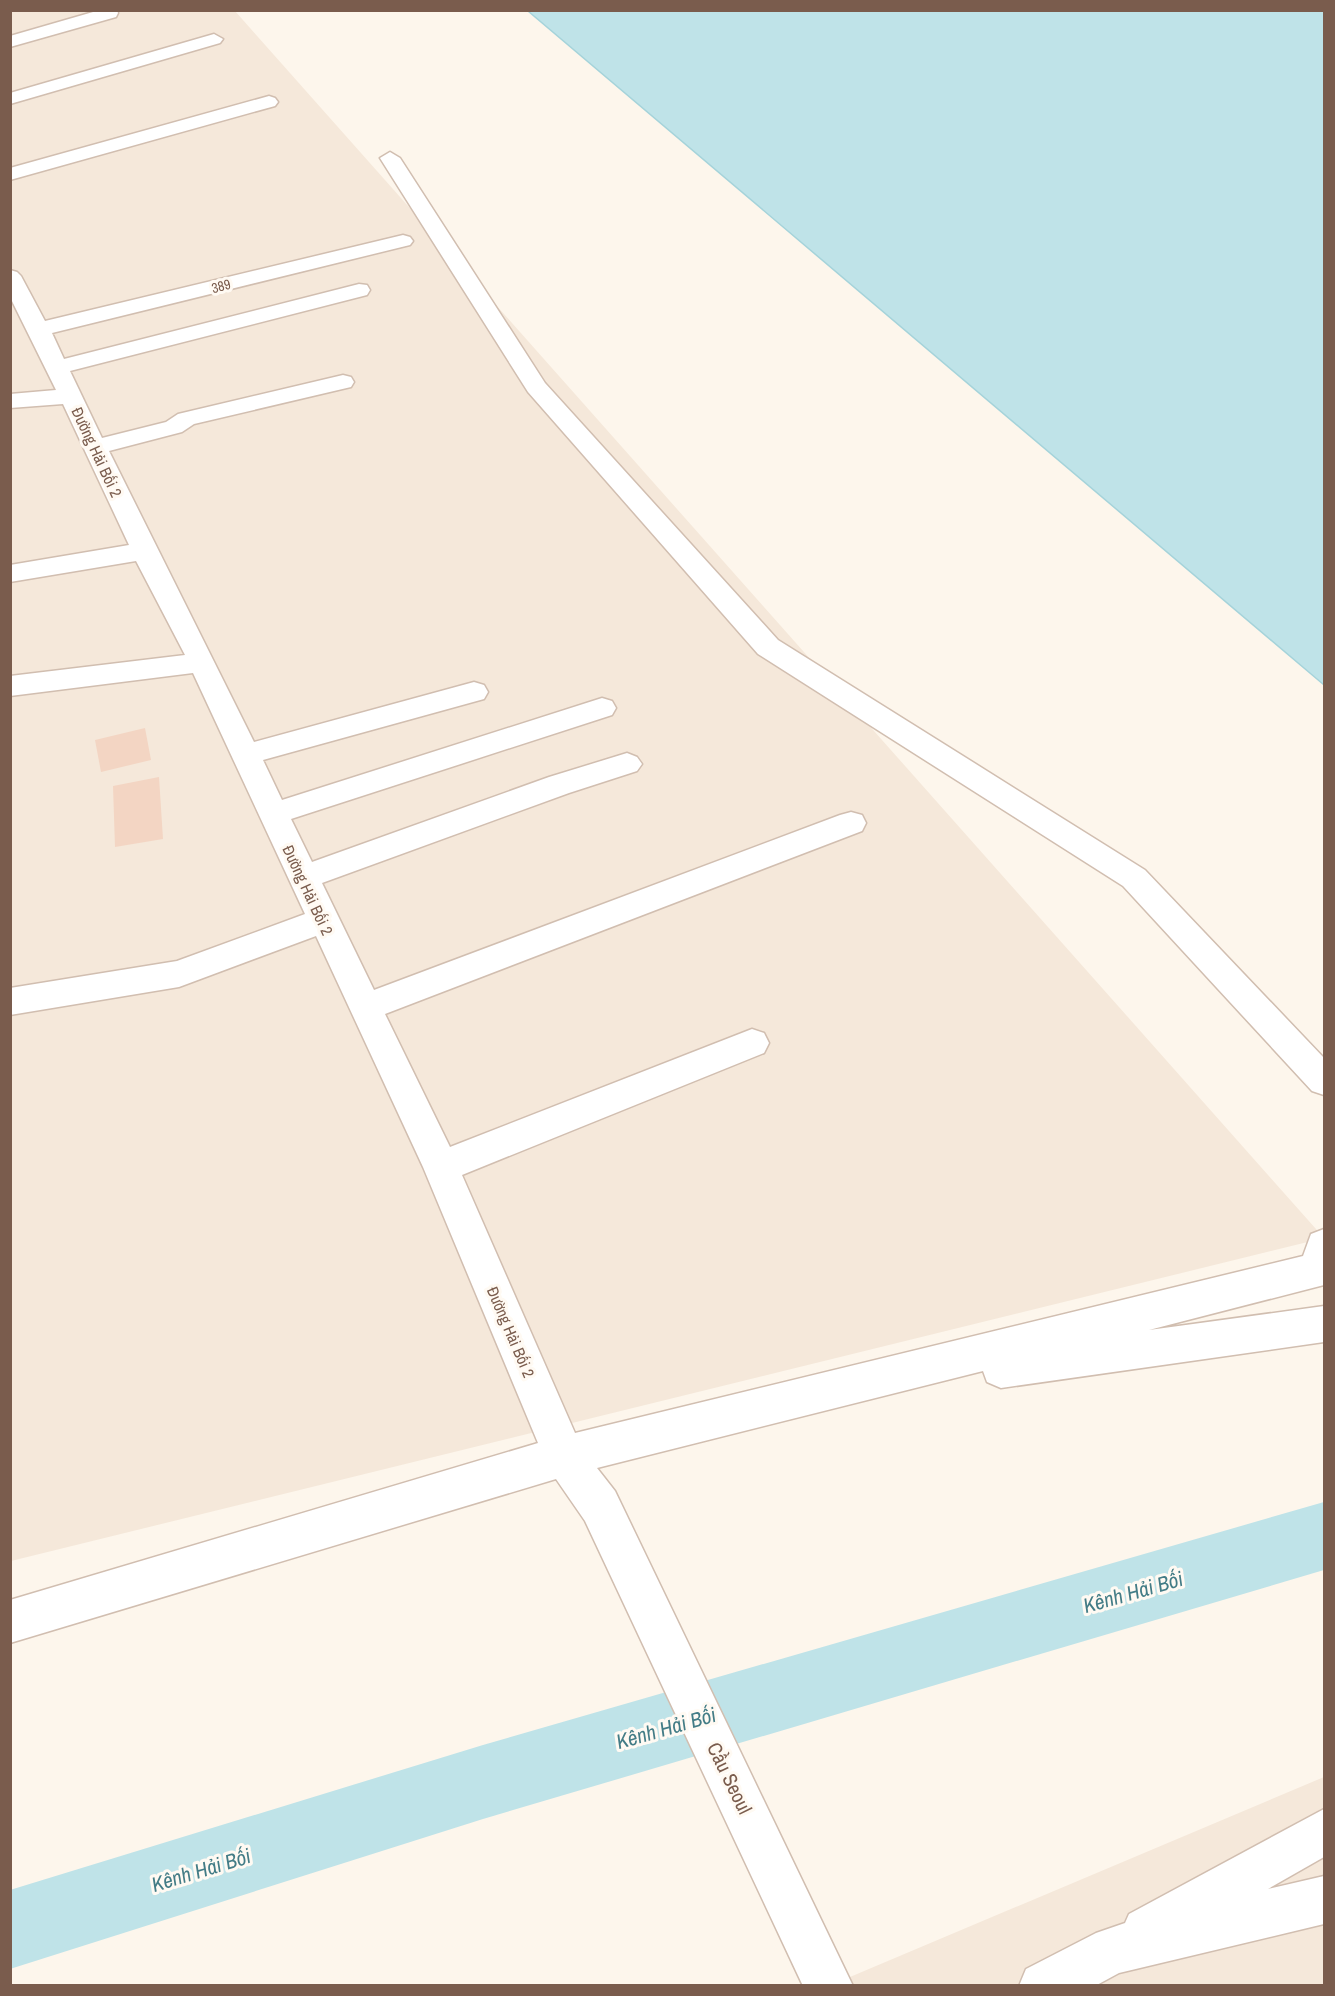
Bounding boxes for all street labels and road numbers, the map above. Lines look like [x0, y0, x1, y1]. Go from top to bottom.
street label: 389 [210, 275, 232, 297]
street label: Đường Hải Bối 2 [67, 403, 127, 501]
street label: Đường Hải Bối 2 [278, 841, 338, 939]
street label: Đường Hải Bối 2 [482, 1283, 540, 1381]
street label: Cầu Seoul [701, 1738, 759, 1818]

